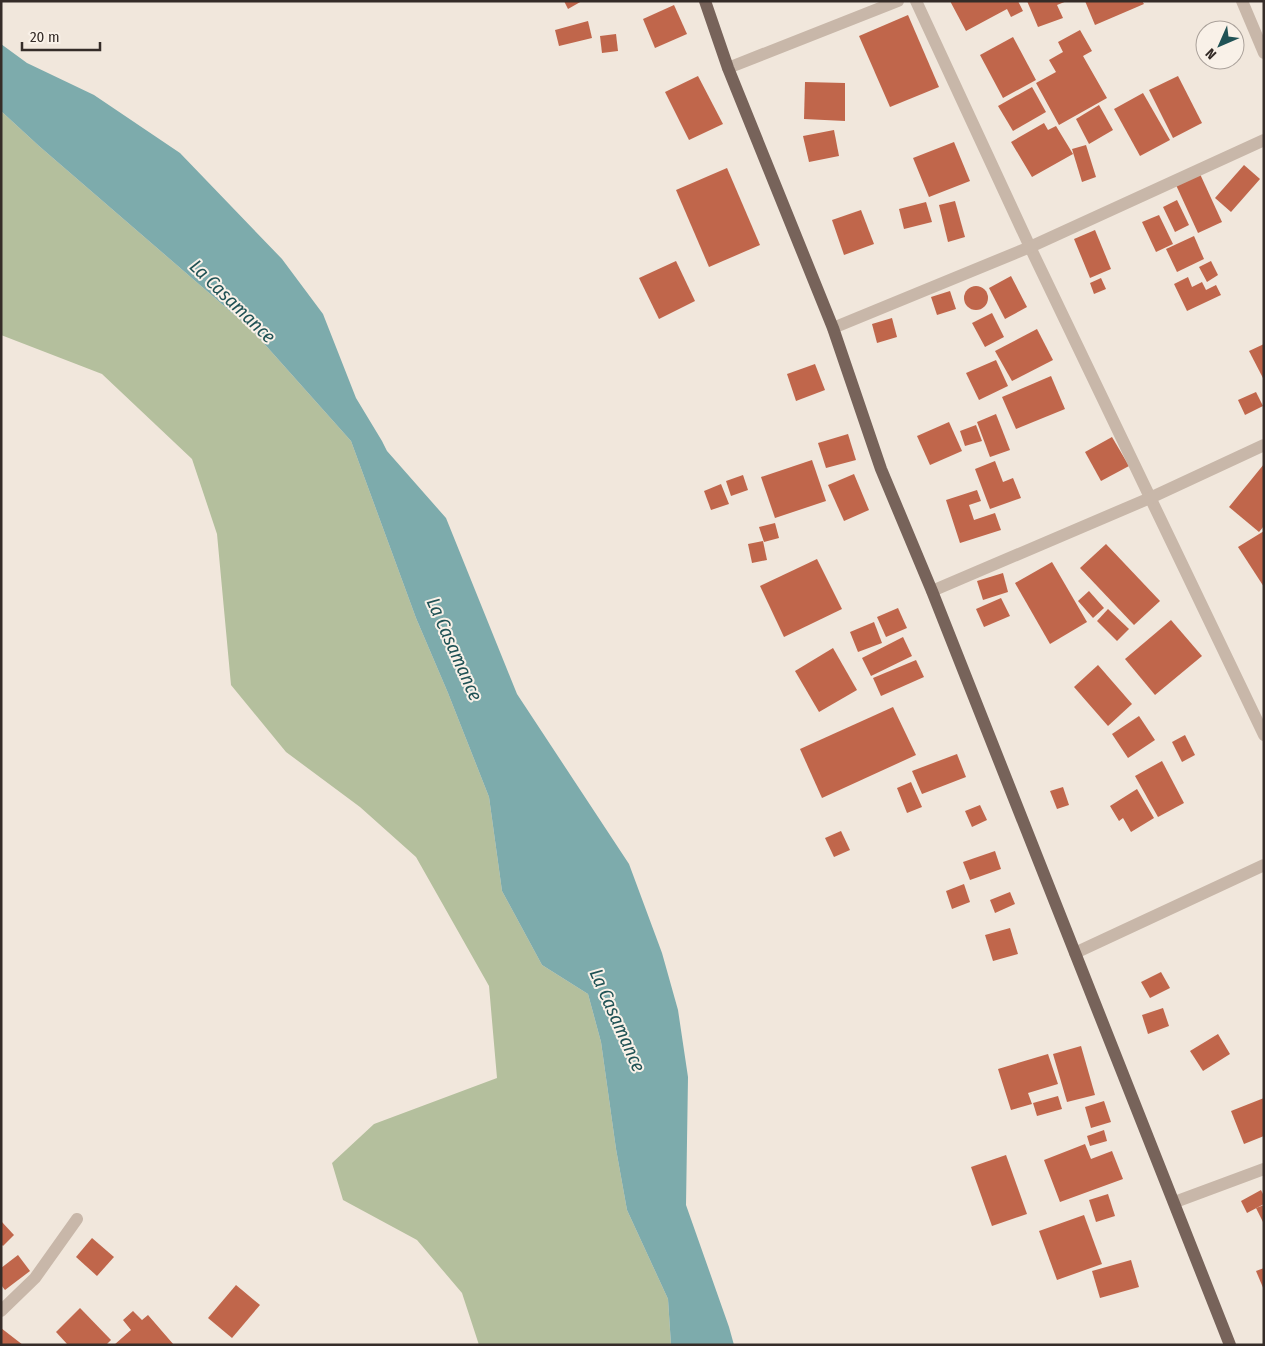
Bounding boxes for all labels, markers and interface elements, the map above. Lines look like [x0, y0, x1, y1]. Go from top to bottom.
scale bar [22, 20, 100, 52]
north arrow [1195, 20, 1245, 70]
text: 20 m [30, 28, 60, 46]
text: N [1202, 45, 1220, 63]
water label: La Casamance [185, 255, 280, 348]
water label: La Casamance [422, 594, 487, 704]
water label: La Casamance [585, 965, 650, 1075]

